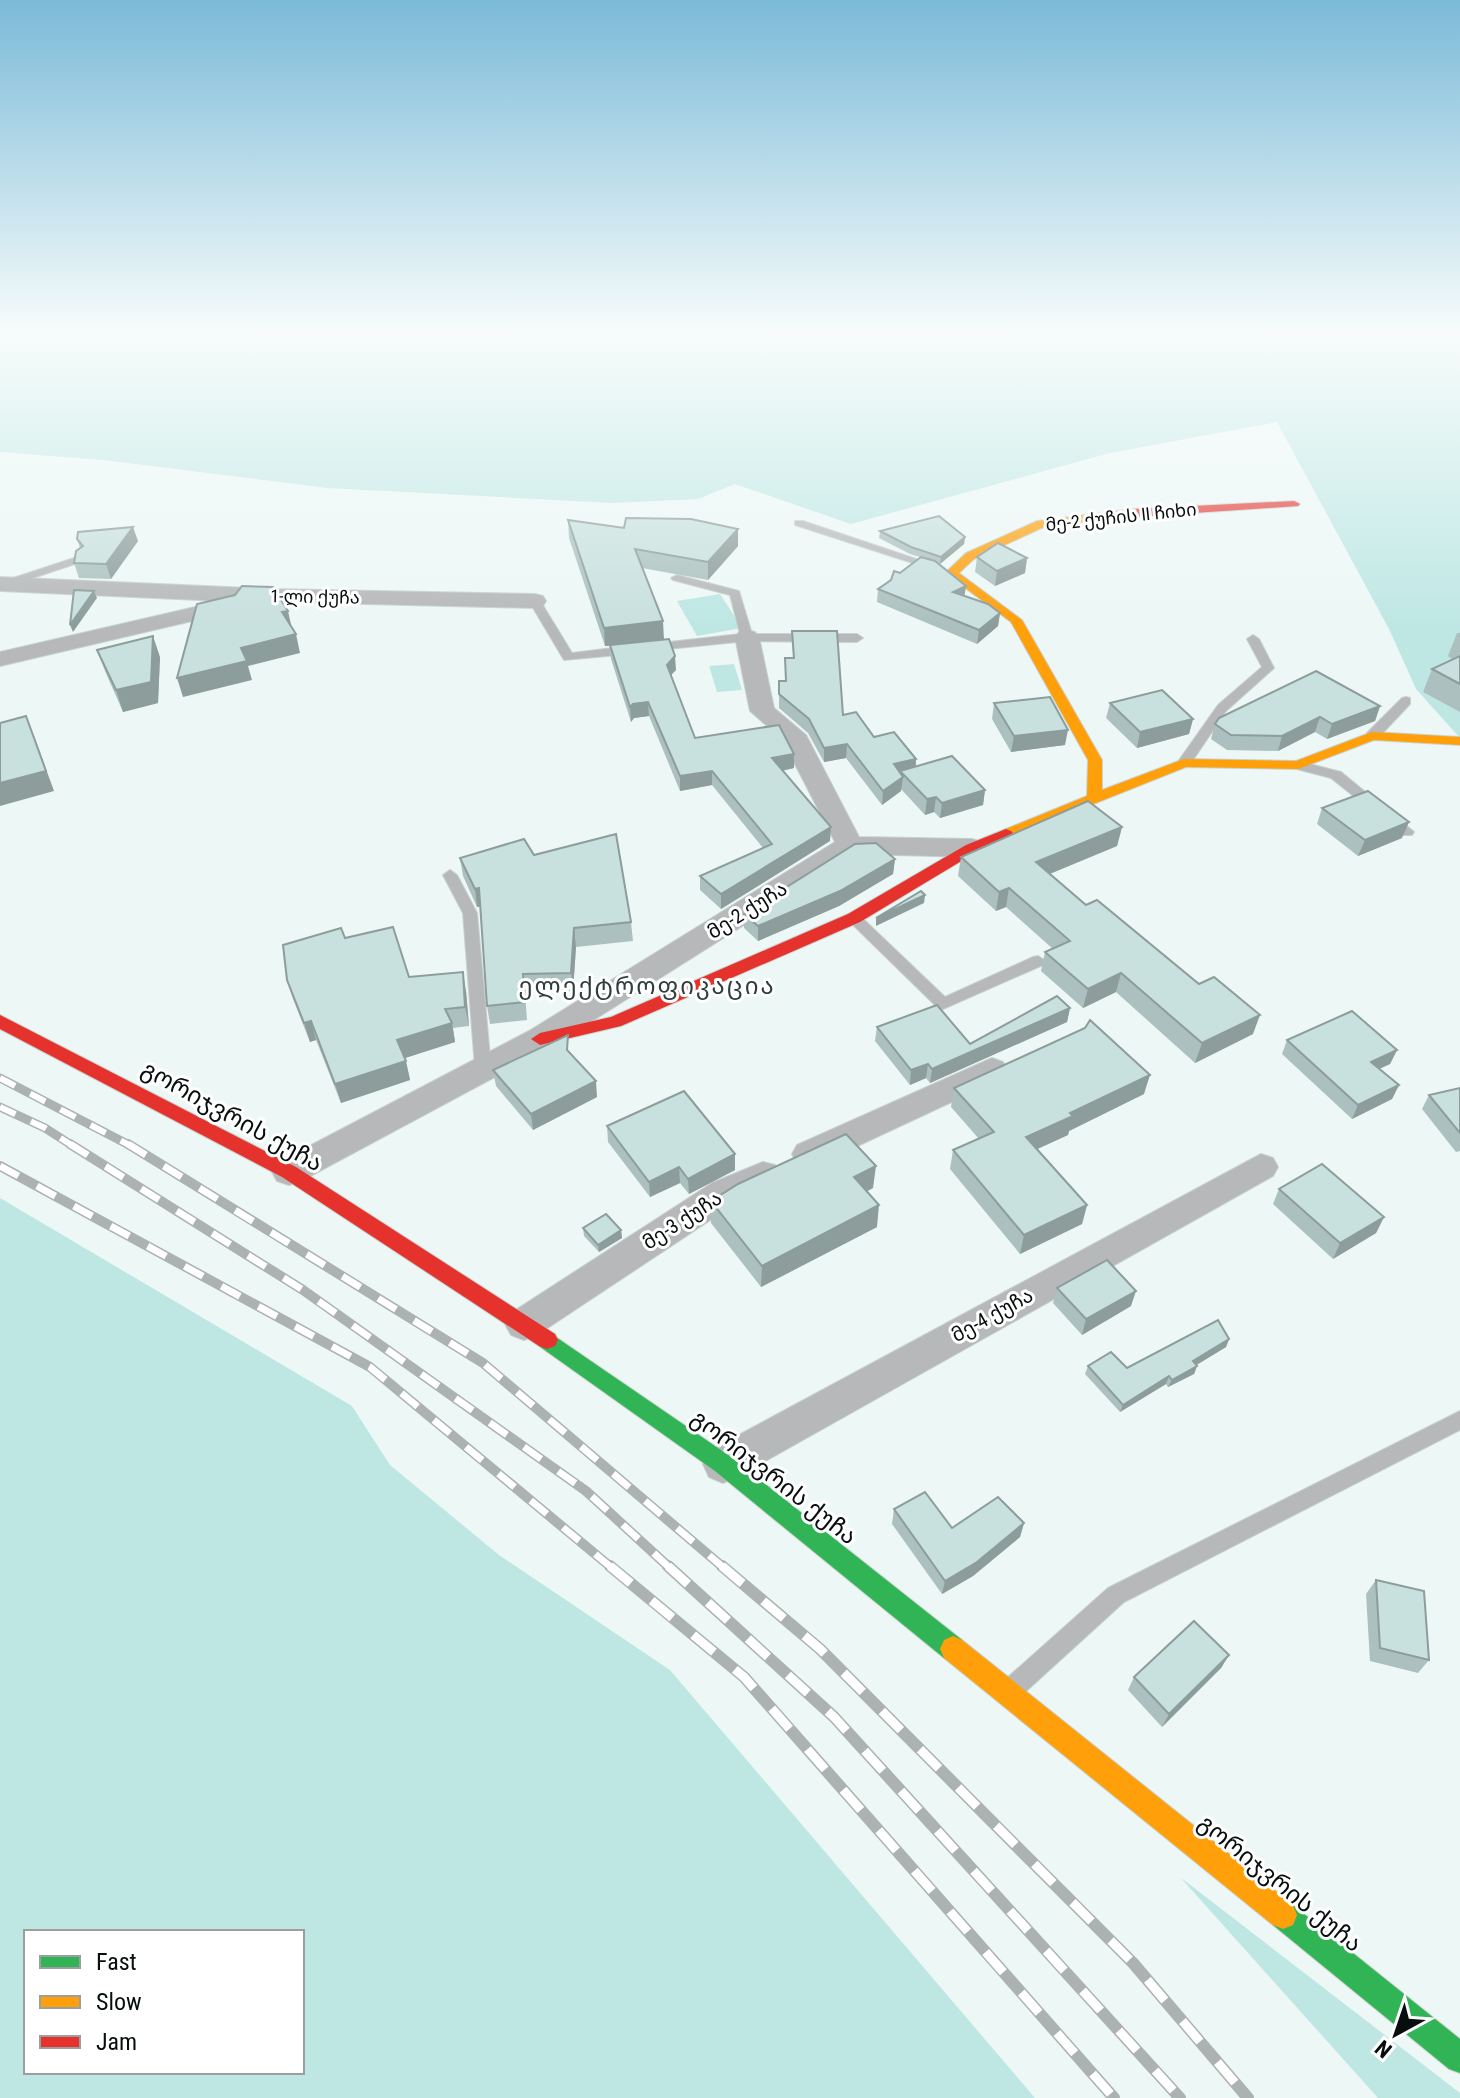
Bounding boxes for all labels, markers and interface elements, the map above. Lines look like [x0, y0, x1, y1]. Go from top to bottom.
street label: მე-2 ქუჩის II ჩიხი [1045, 498, 1197, 536]
street label: 1-ლი ქუჩა [270, 585, 360, 609]
street label: მე-2 ქუჩა [703, 876, 791, 944]
district label: ელექტროფიკაცია [518, 972, 776, 1000]
street label: გორიჯვრის ქუჩა [137, 1055, 327, 1177]
street label: მე-3 ქუჩა [638, 1186, 726, 1254]
street label: მე-4 ქუჩა [947, 1283, 1037, 1347]
street label: გორიჯვრის ქუჩა [686, 1404, 862, 1550]
street label: გორიჯვრის ქუჩა [1192, 1808, 1368, 1958]
legend [24, 1930, 304, 2074]
text: Fast [96, 1948, 137, 1976]
text: Slow [96, 1988, 142, 2016]
north arrow [1356, 1994, 1436, 2074]
text: Jam [96, 2028, 137, 2056]
text: N [1370, 2035, 1397, 2063]

